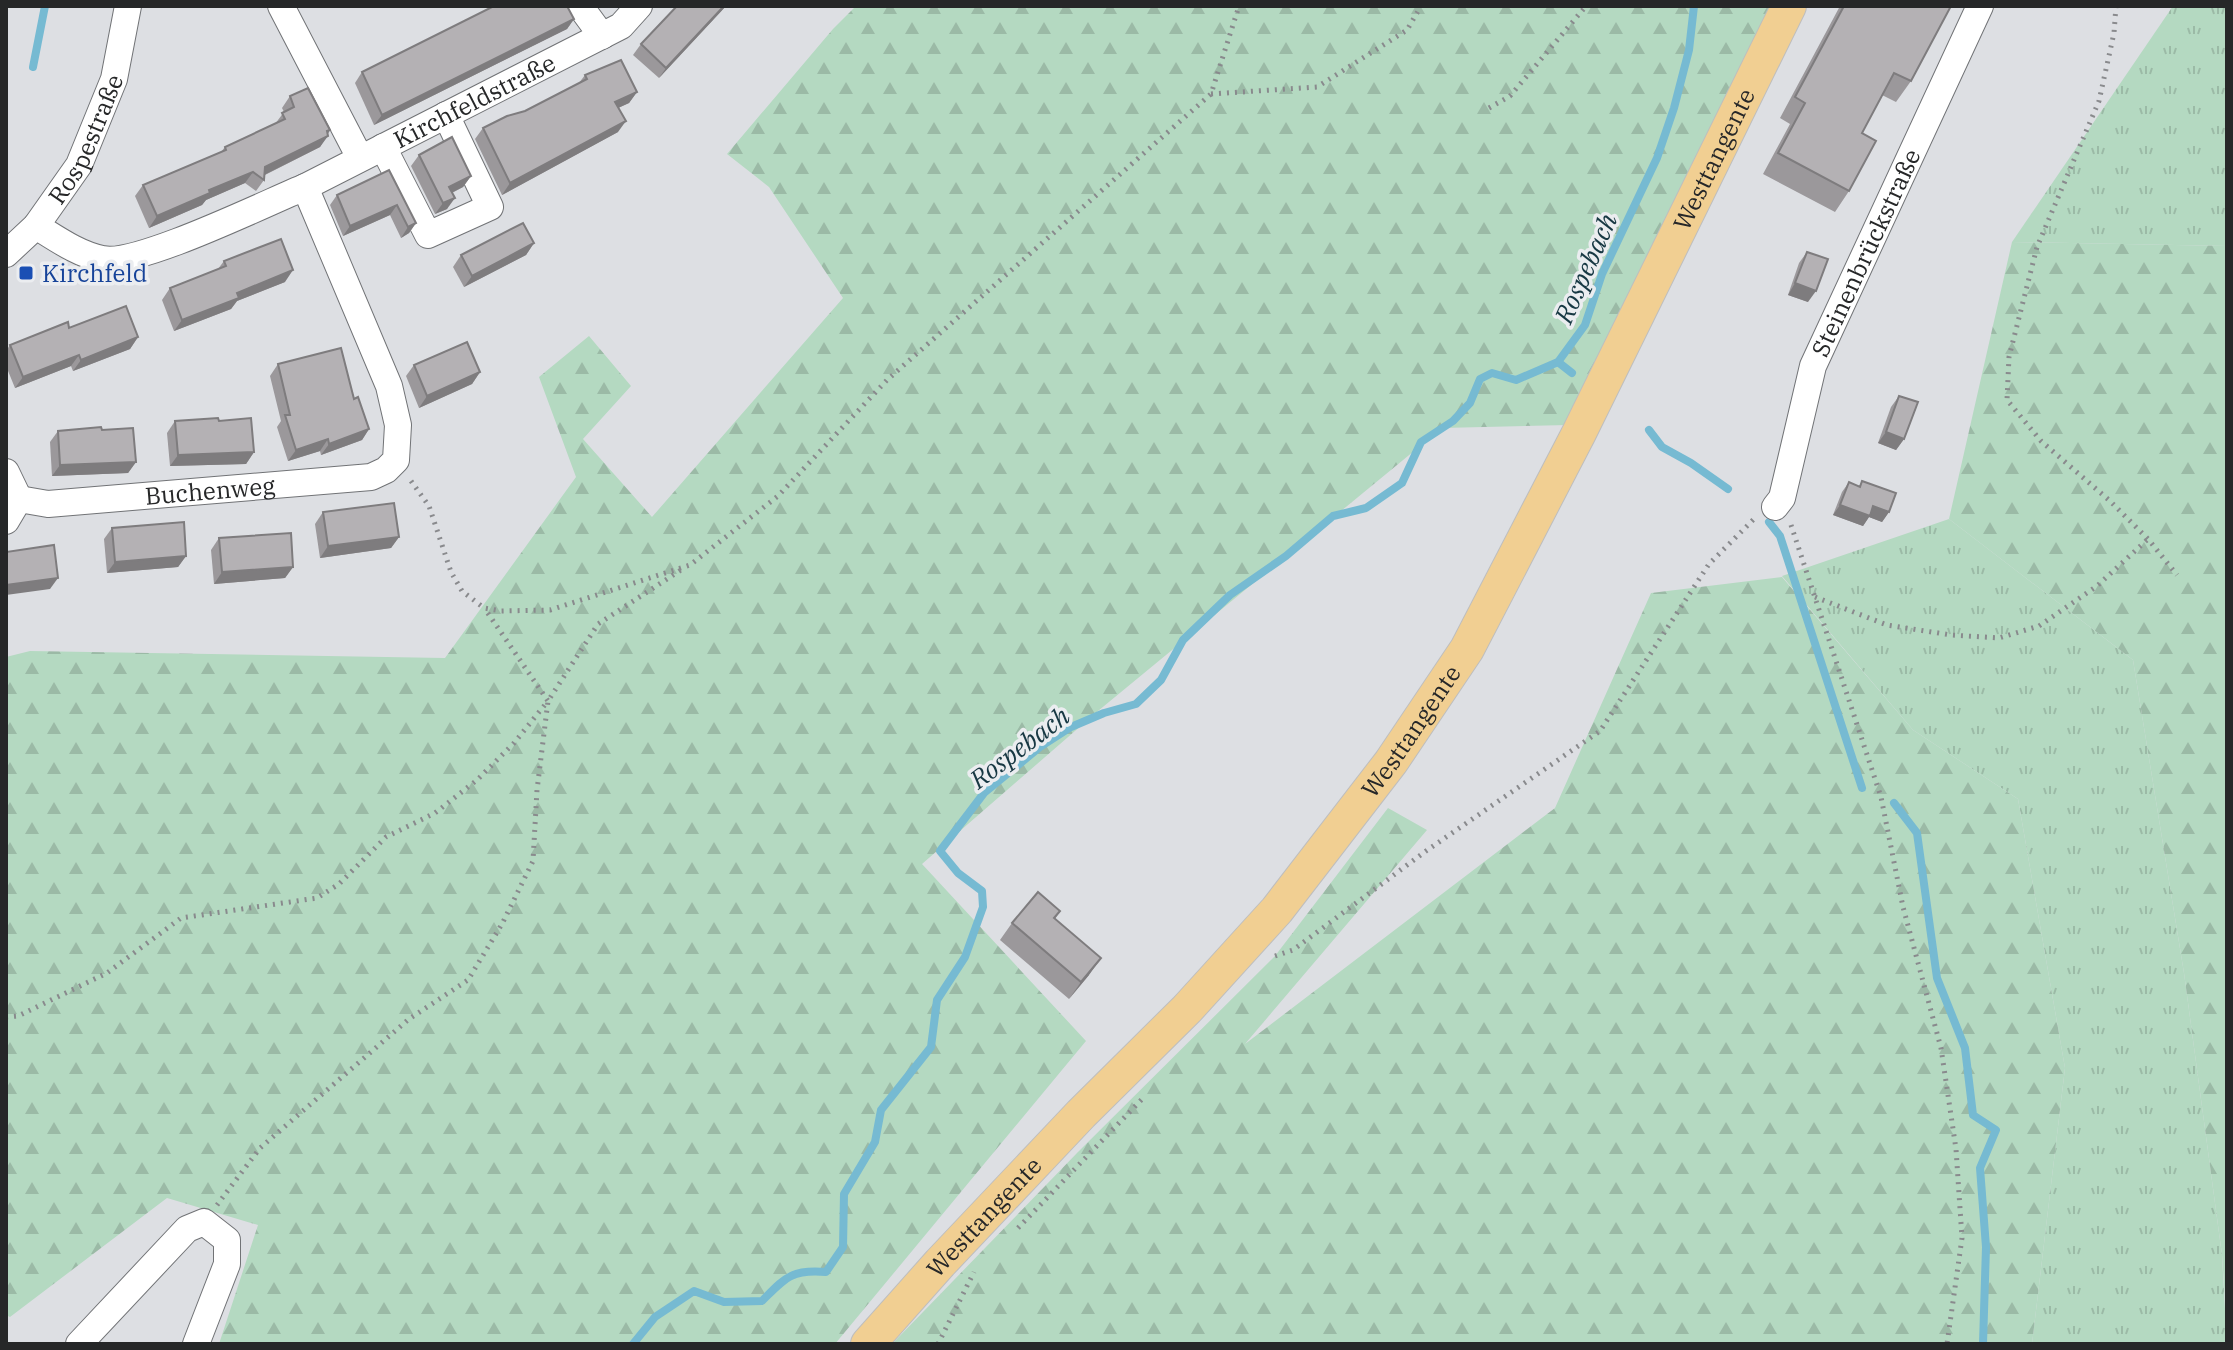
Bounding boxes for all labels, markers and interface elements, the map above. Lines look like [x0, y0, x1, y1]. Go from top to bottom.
street label: Kirchfeldstraße [388, 46, 561, 155]
street label: Rospestraße [40, 69, 130, 210]
street label: Westtangente [1665, 83, 1762, 235]
street label: Steinenbrückstraße [1804, 144, 1928, 362]
water label: Rospebach [1545, 207, 1625, 329]
place label: Kirchfeld [42, 257, 147, 289]
marker: Kirchfeld [17, 264, 35, 282]
street label: Buchenweg [144, 469, 276, 512]
street label: Westtangente [1354, 659, 1468, 804]
water label: Rospebach [961, 698, 1076, 796]
street label: Westtangente [919, 1150, 1048, 1284]

